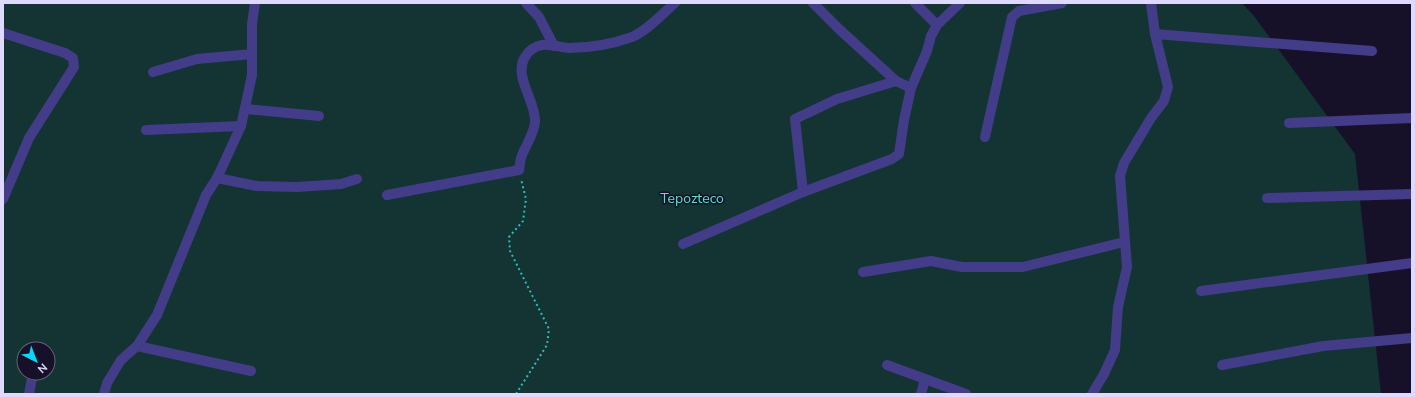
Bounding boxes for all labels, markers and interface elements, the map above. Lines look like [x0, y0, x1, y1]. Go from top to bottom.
park label: Tepozteco [660, 189, 724, 208]
north arrow [16, 341, 56, 381]
text: N [34, 360, 50, 376]

